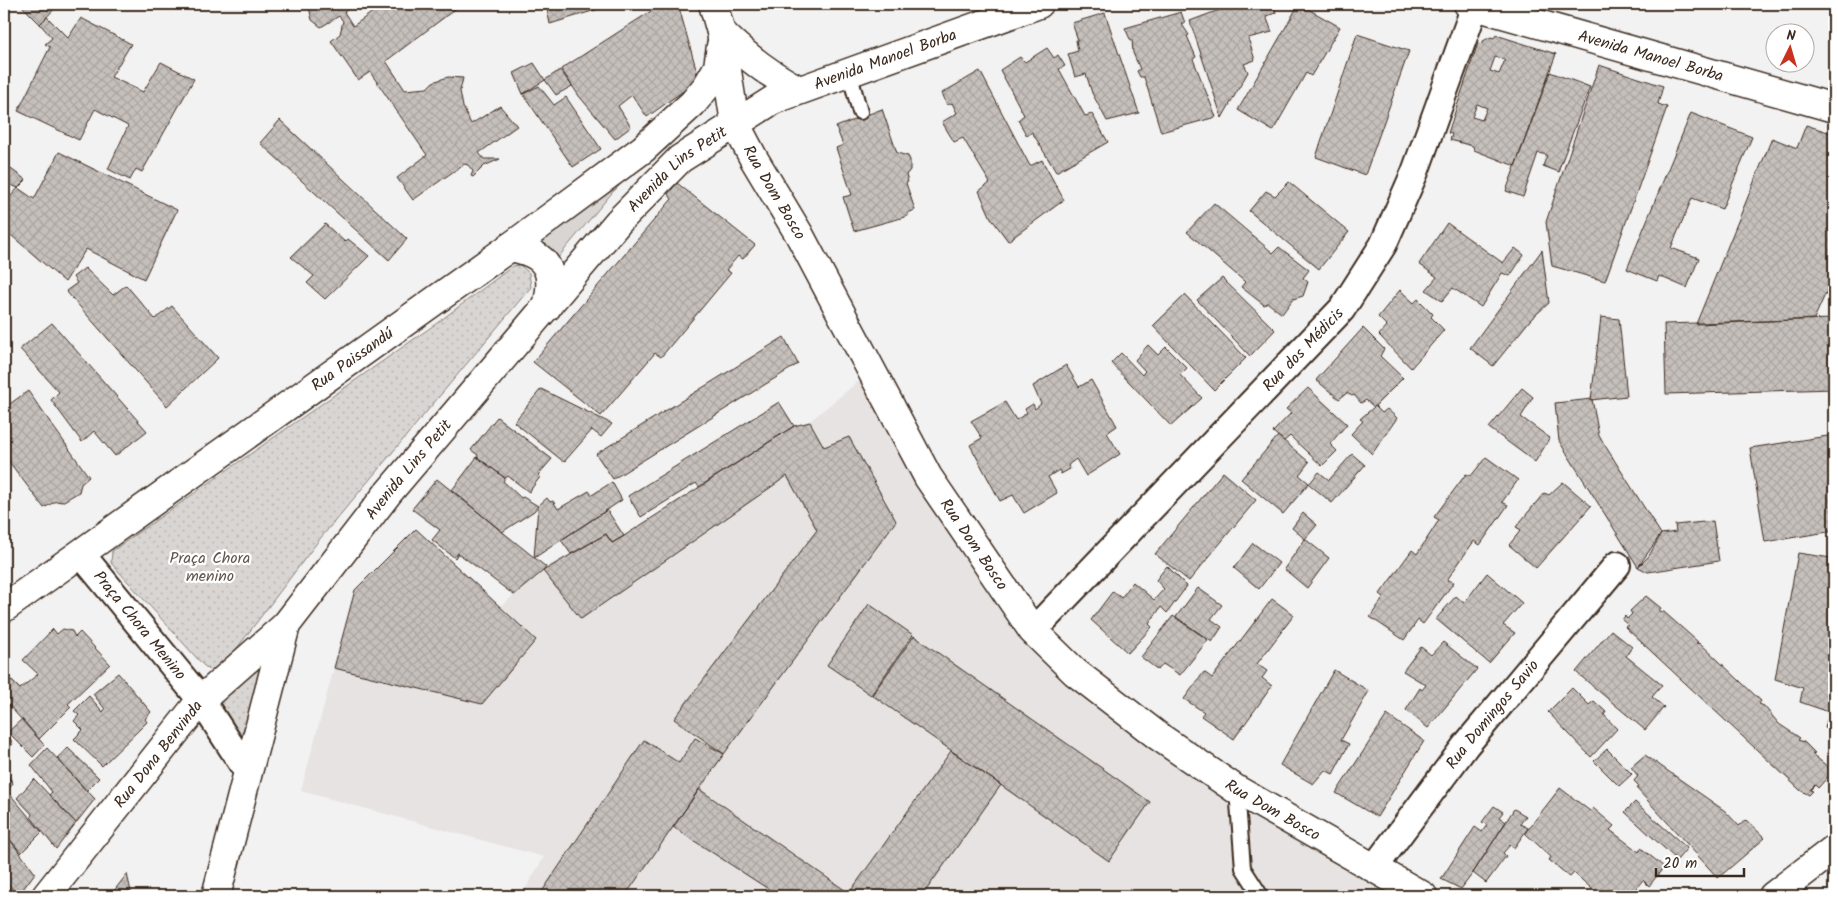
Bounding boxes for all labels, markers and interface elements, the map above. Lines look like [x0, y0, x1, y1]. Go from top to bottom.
street label: Avenida Manoel Borba [810, 22, 960, 97]
north arrow [1766, 22, 1816, 72]
street label: Avenida Manoel Borba [1575, 23, 1726, 88]
text: N [1786, 25, 1797, 47]
street label: Avenida Lins Petit [621, 119, 733, 218]
street label: Rua Dom Bosco [736, 141, 812, 244]
street label: Rua dos Médicis [1256, 302, 1350, 397]
street label: Rua Paissandú [306, 321, 399, 398]
street label: Avenida Lins Petit [359, 413, 459, 525]
street label: Rua Dom Bosco [934, 493, 1014, 595]
park label: Praça Chora menino [170, 546, 250, 589]
street label: Praça Chora Menino [87, 565, 192, 686]
street label: Rua Domingos Savio [1440, 654, 1545, 774]
street label: Rua Dona Benvinda [108, 695, 209, 813]
street label: Rua Dom Bosco [1220, 773, 1325, 847]
scale bar [1656, 845, 1743, 877]
text: 20 m [1663, 852, 1697, 876]

